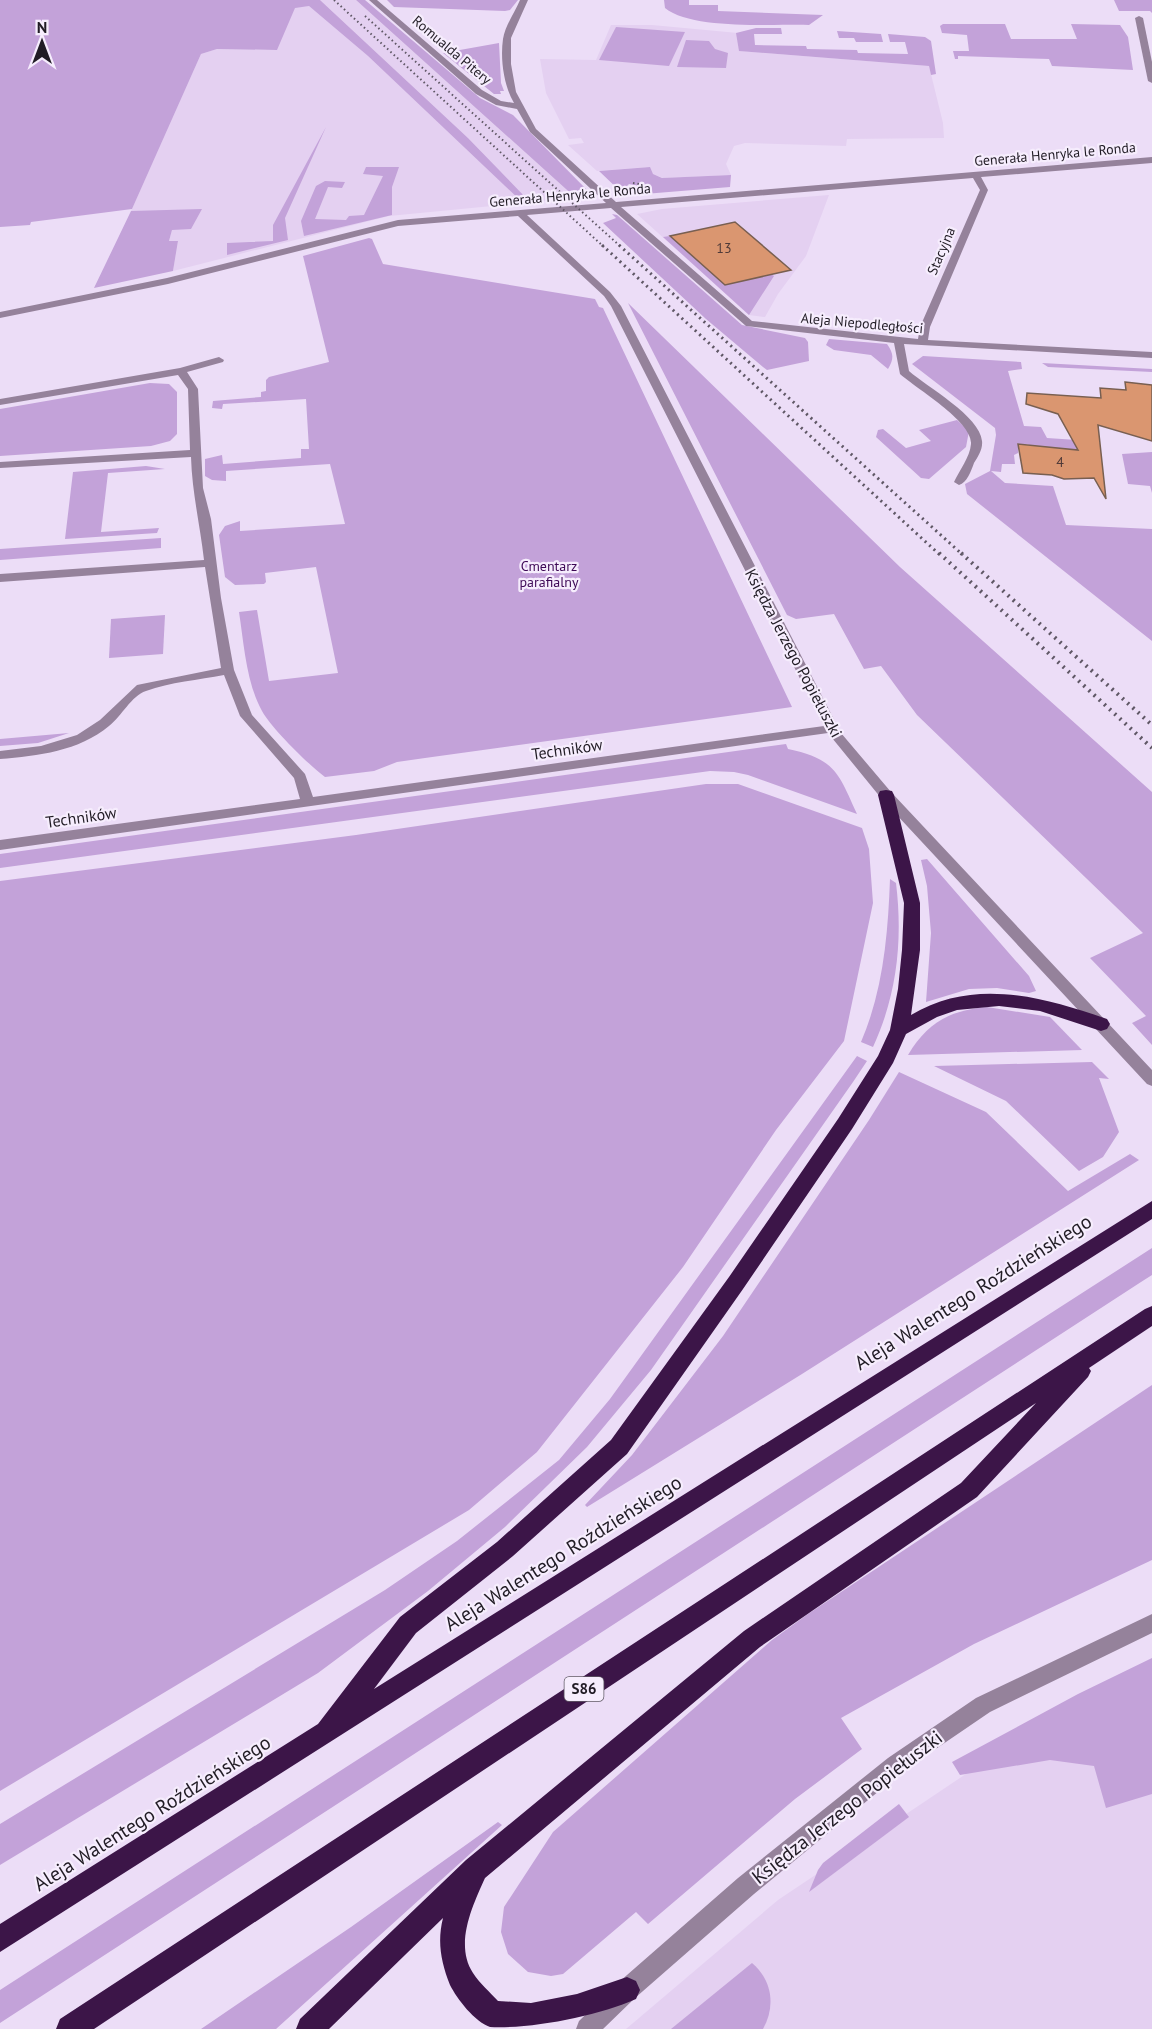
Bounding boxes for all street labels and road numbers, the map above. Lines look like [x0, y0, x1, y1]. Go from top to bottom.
street label: Romualda Pitery [409, 12, 496, 89]
street label: Generała Henryka le Ronda [974, 138, 1137, 170]
street label: Generała Henryka le Ronda [489, 179, 652, 211]
street label: Stacyjna [923, 224, 959, 278]
street label: Aleja Niepodległości [800, 309, 924, 337]
street label: Księdza Jerzego Popiełuszki [741, 565, 847, 741]
street label: Techników [530, 734, 604, 764]
street label: Techników [44, 802, 118, 832]
street label: Aleja Walentego Roździeńskiego [849, 1208, 1097, 1376]
street label: Aleja Walentego Roździeńskiego [439, 1469, 687, 1637]
road number: S86 [564, 1677, 604, 1701]
street label: Księdza Jerzego Popiełuszki [746, 1724, 948, 1890]
street label: Aleja Walentego Roździeńskiego [28, 1729, 276, 1897]

